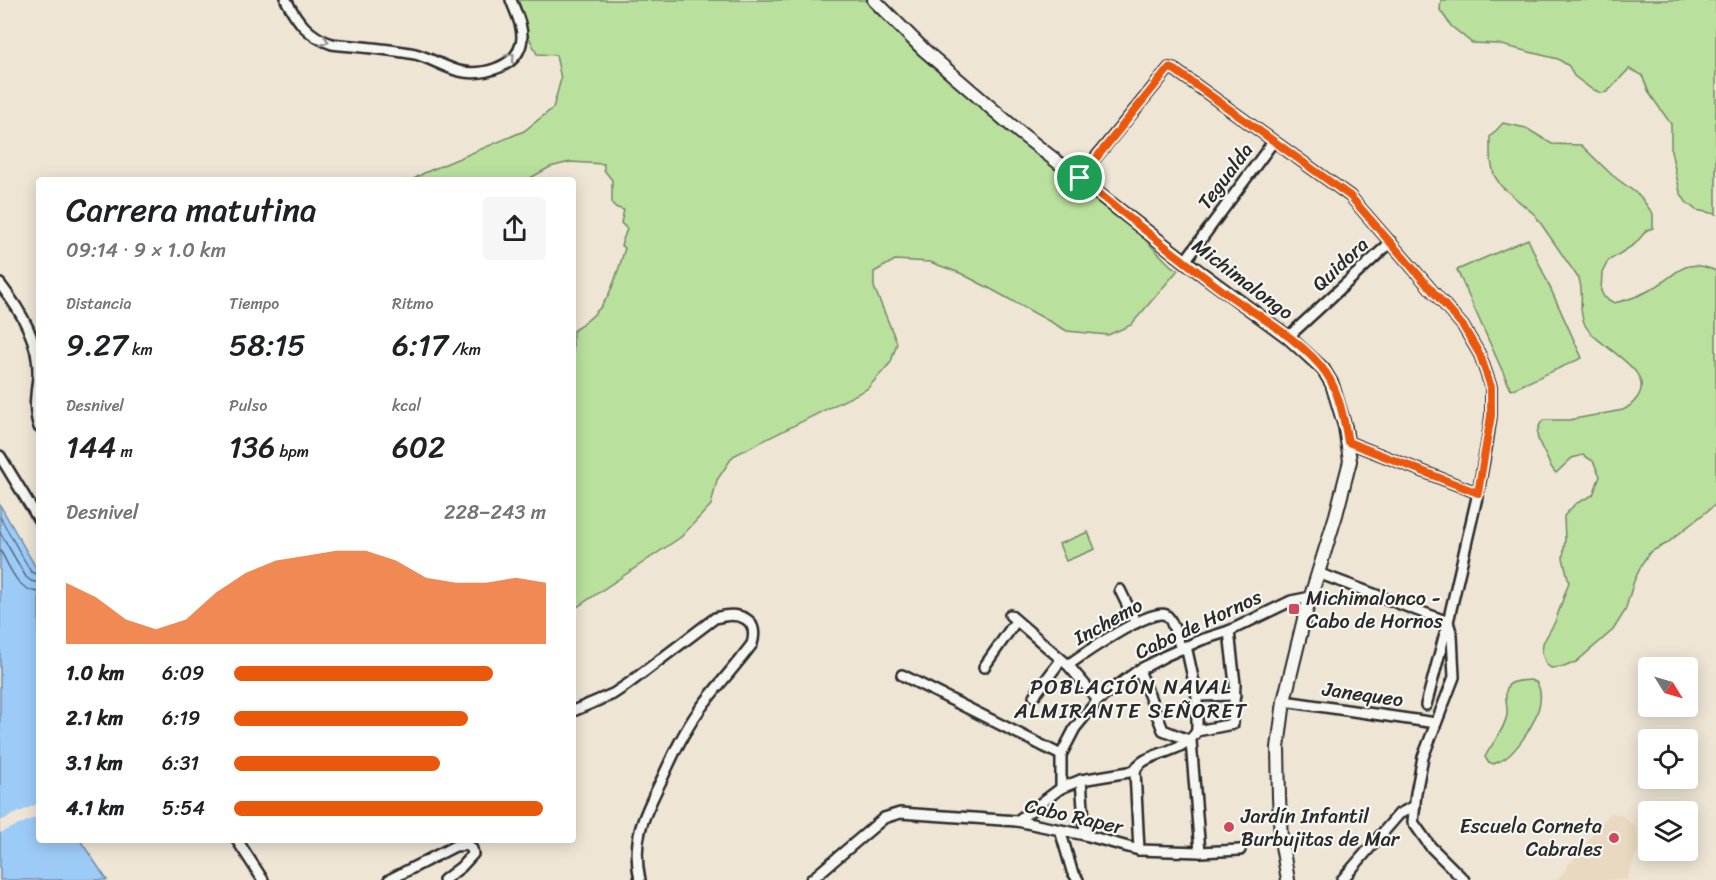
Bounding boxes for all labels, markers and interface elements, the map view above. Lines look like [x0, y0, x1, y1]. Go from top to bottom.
one-way arrow [320, 33, 330, 46]
one-way arrow [504, 54, 515, 65]
street label: Tegualda [1188, 135, 1262, 217]
pin [1054, 152, 1105, 203]
icon: arrive [1063, 161, 1096, 194]
text: Carrera matutina [66, 181, 317, 239]
button: share [483, 197, 546, 260]
street label: Quidora [1304, 228, 1377, 300]
street label: Michimalongo [1184, 229, 1301, 330]
text: 09:14 · 9 × 1.0 km [66, 233, 226, 268]
text: Distancia [66, 289, 132, 318]
text: Tiempo [229, 289, 279, 318]
text: Ritmo [392, 289, 434, 318]
text: 9.27 [66, 318, 128, 372]
text: 58:15 [229, 318, 306, 372]
text: 6:17 [392, 318, 448, 372]
text: km [128, 335, 153, 364]
text: /km [448, 335, 481, 364]
text: Desnivel [66, 391, 124, 420]
text: Pulso [229, 391, 267, 420]
text: kcal [392, 391, 421, 420]
text: 144 [66, 420, 116, 474]
text: 136 [229, 420, 275, 474]
text: 602 [392, 420, 445, 474]
text: m [116, 437, 133, 466]
text: bpm [275, 437, 309, 466]
text: Desnivel [66, 495, 138, 530]
text: 228–243 m [444, 495, 546, 530]
street label: Cabo de Hornos [1129, 579, 1268, 669]
place label: Michimalonco - Cabo de Hornos [1306, 581, 1444, 639]
street label: Inchemo [1066, 588, 1150, 655]
marker: Michimalonco - Cabo de Hornos [1287, 602, 1301, 616]
text: 1.0 km [66, 656, 124, 691]
text: 6:09 [162, 656, 204, 691]
north arrow [1638, 657, 1698, 717]
map controls [1638, 657, 1698, 861]
district label: POBLACIÓN NAVAL ALMIRANTE SEÑORET [1013, 668, 1248, 730]
street label: Janequeo [1319, 671, 1406, 717]
text: 2.1 km [66, 701, 123, 736]
text: 6:19 [162, 701, 200, 736]
button: locate [1638, 729, 1698, 789]
text: 3.1 km [66, 746, 123, 781]
text: 6:31 [162, 746, 199, 781]
street label: Cabo Raper [1021, 788, 1127, 845]
text: 4.1 km [66, 791, 124, 826]
text: 5:54 [162, 791, 205, 826]
place label: Jardín Infantil Burbujitas de Mar [1240, 799, 1401, 857]
button: layers [1638, 801, 1698, 861]
place label: Escuela Corneta Cabrales [1460, 809, 1603, 867]
marker: Jardín Infantil Burbujitas de Mar [1222, 820, 1236, 834]
marker: Escuela Corneta Cabrales [1607, 831, 1621, 845]

